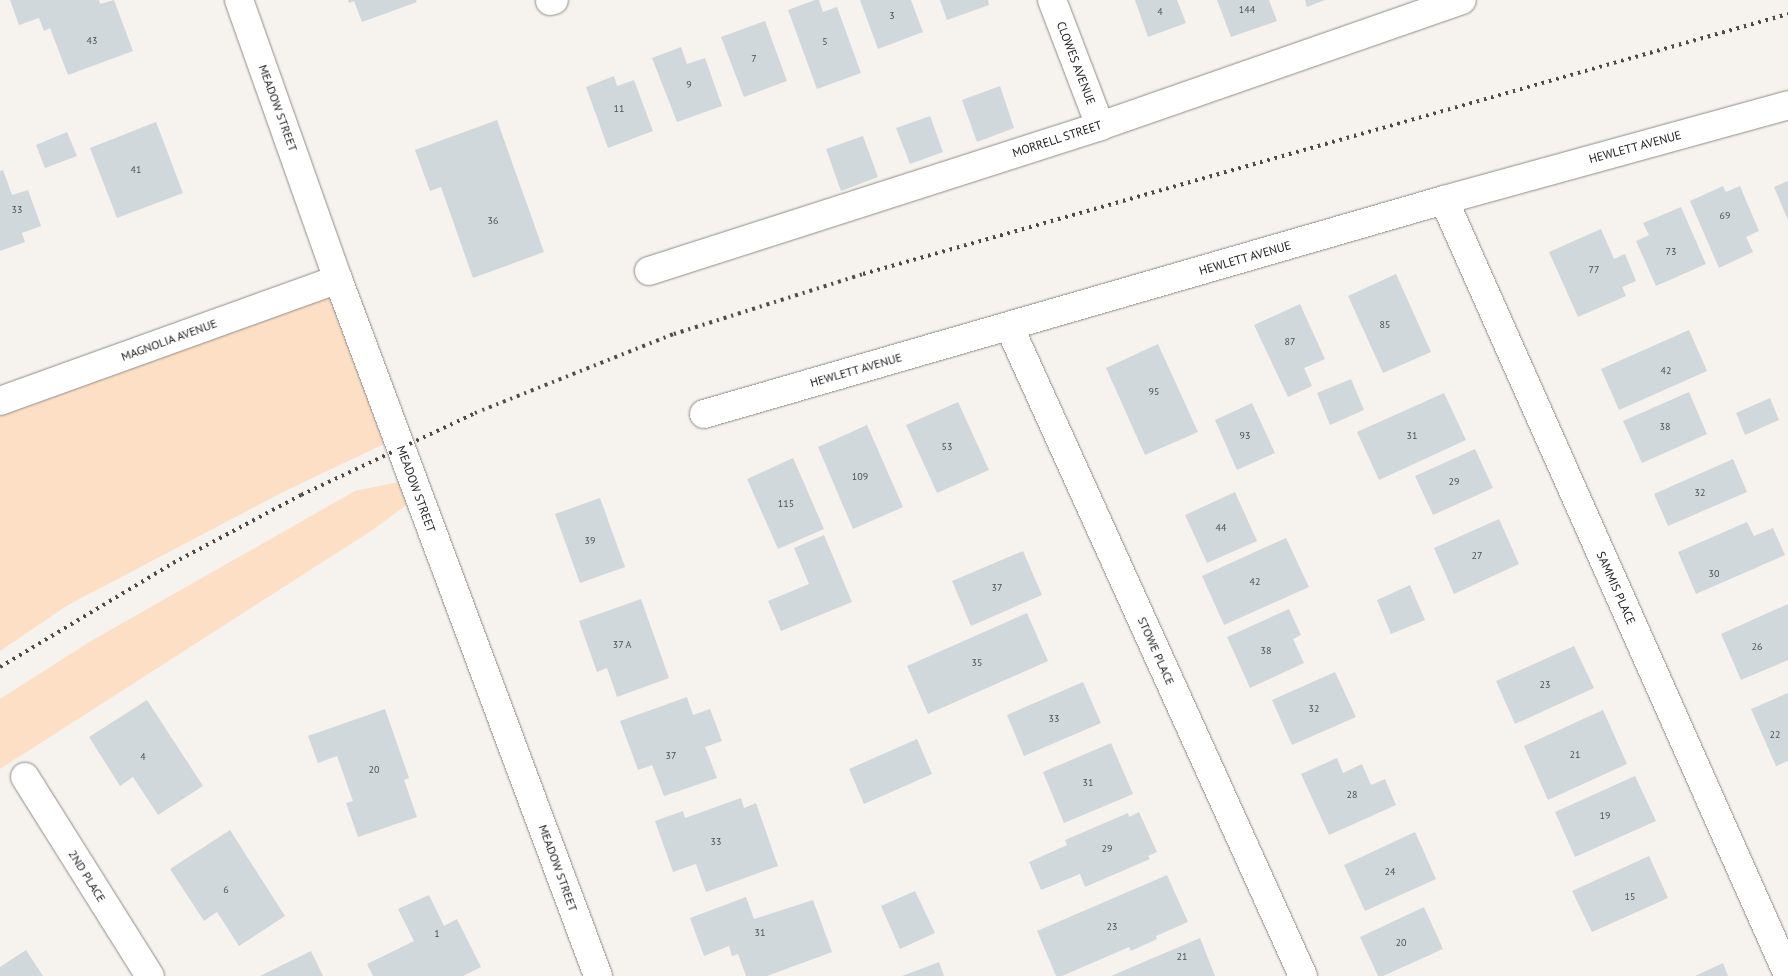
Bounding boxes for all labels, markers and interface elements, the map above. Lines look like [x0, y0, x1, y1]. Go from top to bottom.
house number: 144 [1239, 4, 1255, 16]
house number: 4 [1157, 6, 1163, 18]
house number: 3 [889, 10, 895, 22]
street label: CLOWES AVENUE [1053, 19, 1099, 107]
house number: 43 [87, 35, 97, 47]
house number: 5 [822, 36, 828, 48]
house number: 7 [751, 53, 757, 65]
street label: MEADOW STREET [256, 63, 300, 153]
house number: 9 [686, 79, 692, 91]
house number: 11 [614, 103, 624, 115]
street label: MORRELL STREET [1010, 118, 1104, 160]
street label: HEWLETT AVENUE [1587, 128, 1683, 166]
house number: 41 [131, 164, 141, 176]
house number: 33 [12, 204, 22, 216]
house number: 69 [1720, 210, 1730, 222]
house number: 36 [488, 215, 498, 227]
street label: HEWLETT AVENUE [1197, 238, 1293, 278]
house number: 73 [1666, 246, 1676, 258]
house number: 77 [1589, 264, 1599, 276]
street label: MAGNOLIA AVENUE [119, 316, 219, 364]
house number: 85 [1380, 319, 1390, 331]
house number: 87 [1285, 336, 1295, 348]
street label: HEWLETT AVENUE [808, 350, 904, 390]
house number: 42 [1661, 365, 1671, 377]
house number: 95 [1149, 386, 1159, 398]
house number: 38 [1660, 421, 1670, 433]
house number: 93 [1240, 430, 1250, 442]
house number: 31 [1407, 430, 1417, 442]
house number: 53 [942, 441, 952, 453]
street label: MEADOW STREET [394, 444, 438, 534]
house number: 109 [852, 471, 868, 483]
house number: 29 [1449, 476, 1459, 488]
house number: 32 [1695, 487, 1705, 499]
house number: 115 [778, 498, 794, 510]
house number: 44 [1216, 522, 1226, 534]
house number: 39 [585, 535, 595, 547]
street label: SAMMIS PLACE [1593, 549, 1639, 627]
house number: 27 [1472, 550, 1482, 562]
house number: 30 [1709, 568, 1719, 580]
house number: 42 [1250, 576, 1260, 588]
house number: 37 [992, 582, 1002, 594]
street label: STOWE PLACE [1135, 615, 1177, 687]
house number: 37 A [612, 639, 632, 651]
house number: 26 [1752, 641, 1762, 653]
house number: 38 [1261, 645, 1271, 657]
house number: 35 [972, 657, 982, 669]
house number: 23 [1540, 679, 1550, 691]
house number: 32 [1309, 703, 1319, 715]
house number: 33 [1049, 713, 1059, 725]
house number: 22 [1770, 729, 1780, 741]
house number: 21 [1570, 749, 1580, 761]
house number: 37 [666, 750, 676, 762]
house number: 4 [140, 751, 146, 763]
house number: 20 [369, 764, 379, 776]
house number: 31 [1083, 777, 1093, 789]
house number: 28 [1347, 789, 1357, 801]
house number: 19 [1600, 810, 1610, 822]
street label: MEADOW STREET [536, 823, 580, 913]
house number: 33 [711, 836, 721, 848]
house number: 29 [1102, 843, 1112, 855]
street label: 2ND PLACE [65, 847, 109, 905]
house number: 24 [1385, 866, 1395, 878]
house number: 6 [223, 884, 229, 896]
house number: 15 [1625, 891, 1635, 903]
house number: 23 [1107, 921, 1117, 933]
house number: 31 [755, 927, 765, 939]
house number: 1 [434, 928, 440, 940]
house number: 20 [1396, 937, 1406, 949]
house number: 21 [1177, 951, 1187, 963]

